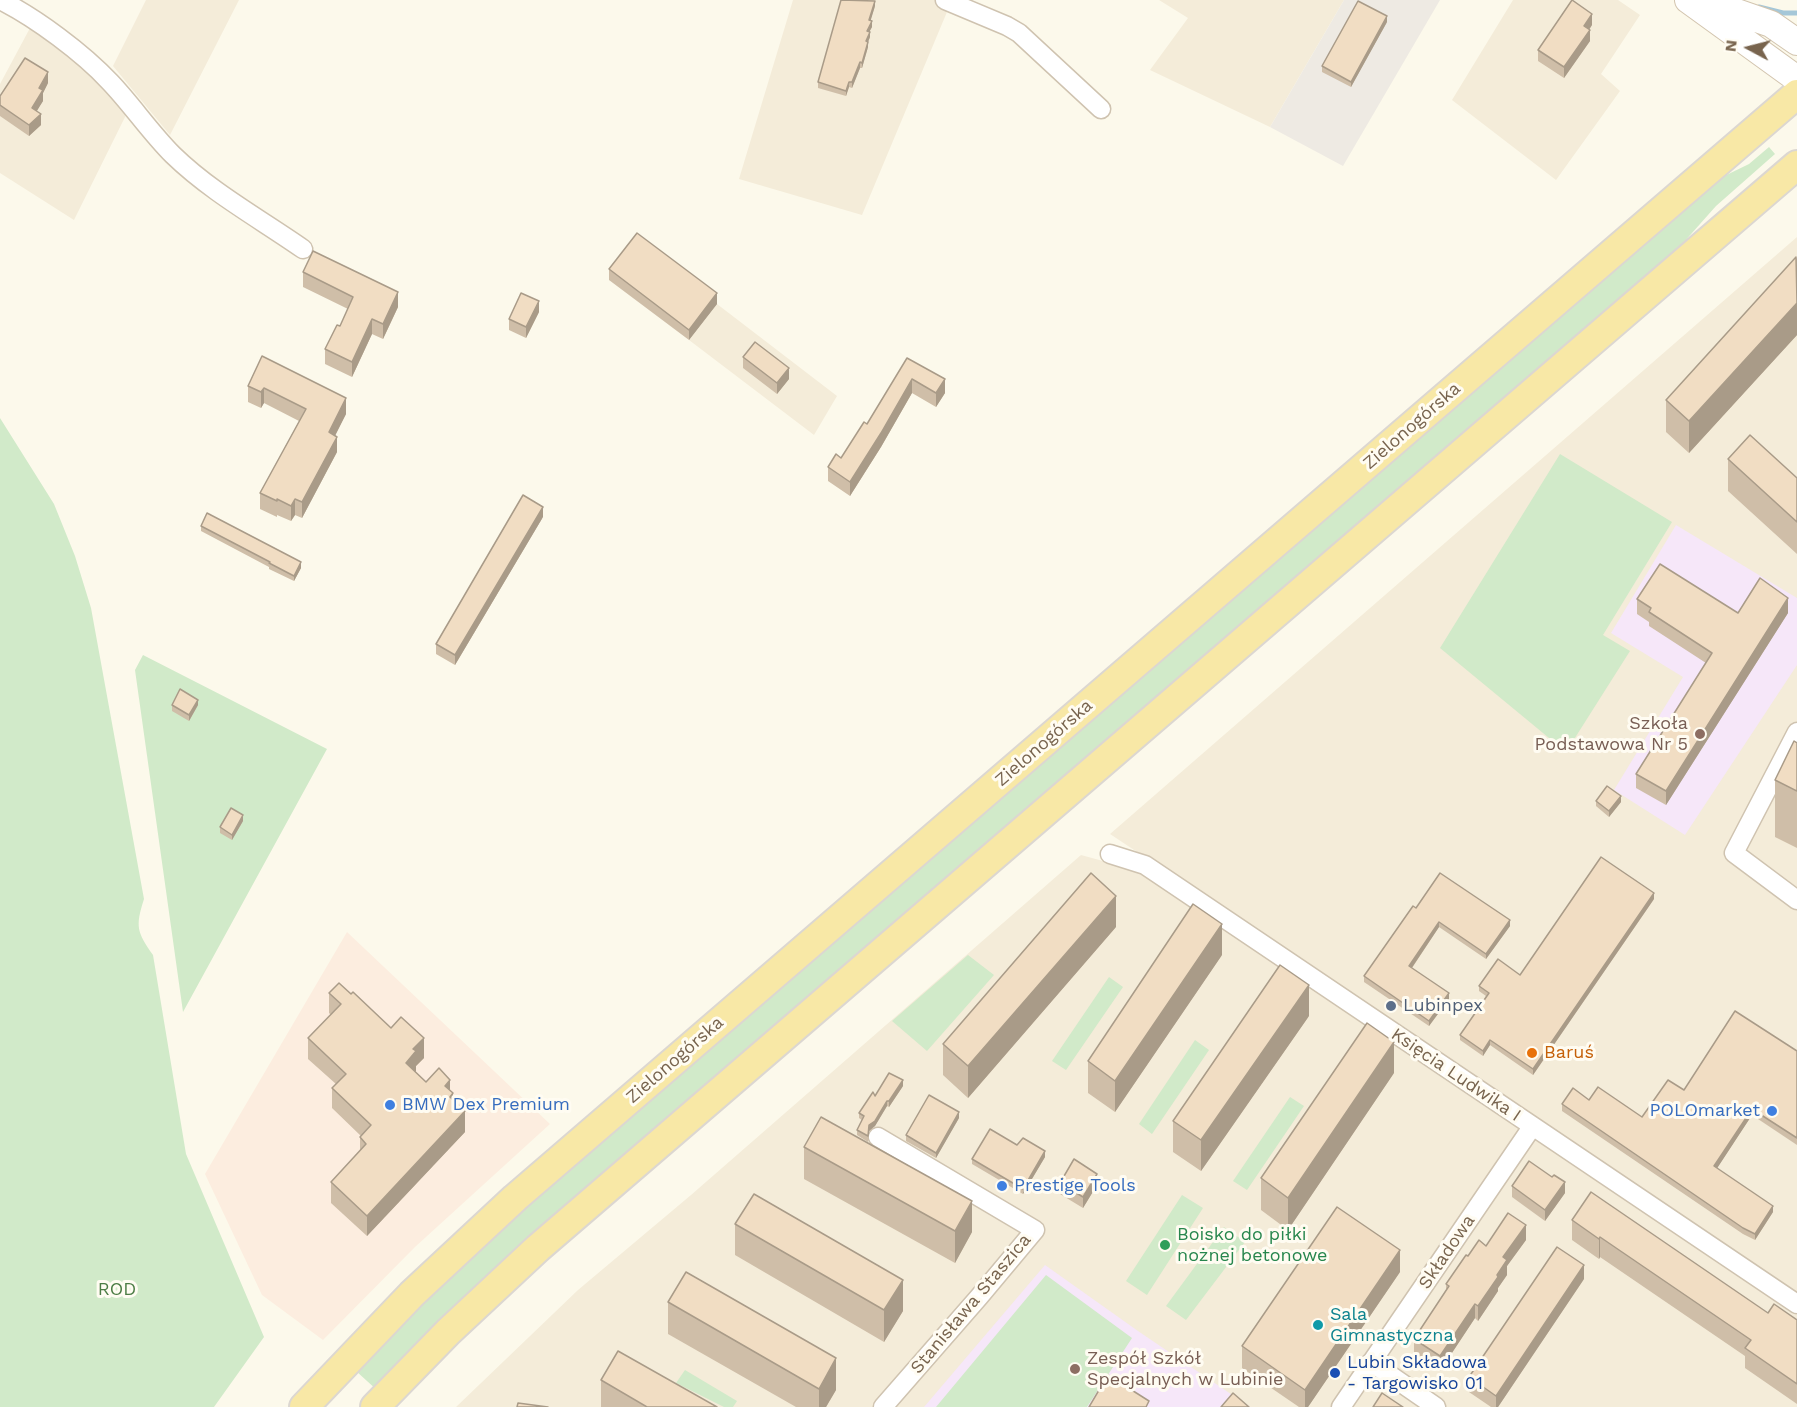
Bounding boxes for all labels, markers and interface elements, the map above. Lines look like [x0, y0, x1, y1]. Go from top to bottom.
north arrow [1719, 18, 1779, 78]
text: N [1720, 39, 1741, 53]
street label: Zielonogórska [1359, 378, 1465, 474]
street label: Zielonogórska [991, 695, 1097, 791]
place label: Szkoła Podstawowa Nr 5 [1535, 713, 1688, 756]
marker: Szkoła Podstawowa Nr 5 [1693, 727, 1707, 741]
place label: Lubinpex [1403, 995, 1483, 1017]
marker: Lubinpex [1384, 999, 1398, 1013]
street label: Zielonogórska [622, 1012, 728, 1108]
street label: Księcia Ludwika I [1387, 1024, 1525, 1126]
place label: Baruś [1544, 1042, 1594, 1064]
marker: Baruś [1525, 1046, 1539, 1060]
place label: BMW Dex Premium [402, 1094, 570, 1116]
marker: BMW Dex Premium [383, 1098, 397, 1112]
place label: POLOmarket [1650, 1100, 1760, 1122]
marker: POLOmarket [1765, 1104, 1779, 1118]
place label: Prestige Tools [1014, 1175, 1136, 1197]
marker: Prestige Tools [995, 1179, 1009, 1193]
street label: Składowa [1414, 1211, 1480, 1293]
place label: Boisko do piłki nożnej betonowe [1177, 1224, 1327, 1266]
street label: Stanisława Staszica [906, 1230, 1036, 1378]
marker: Boisko do piłki nożnej betonowe [1158, 1238, 1172, 1252]
park label: ROD [98, 1279, 136, 1301]
place label: Sala Gimnastyczna [1330, 1304, 1454, 1346]
marker: Sala Gimnastyczna [1311, 1318, 1325, 1332]
place label: Zespół Szkół Specjalnych w Lubinie [1087, 1348, 1283, 1390]
place label: Lubin Składowa - Targowisko 01 [1347, 1352, 1487, 1394]
marker: Zespół Szkół Specjalnych w Lubinie [1068, 1362, 1082, 1376]
marker: Lubin Składowa - Targowisko 01 [1328, 1366, 1342, 1380]

